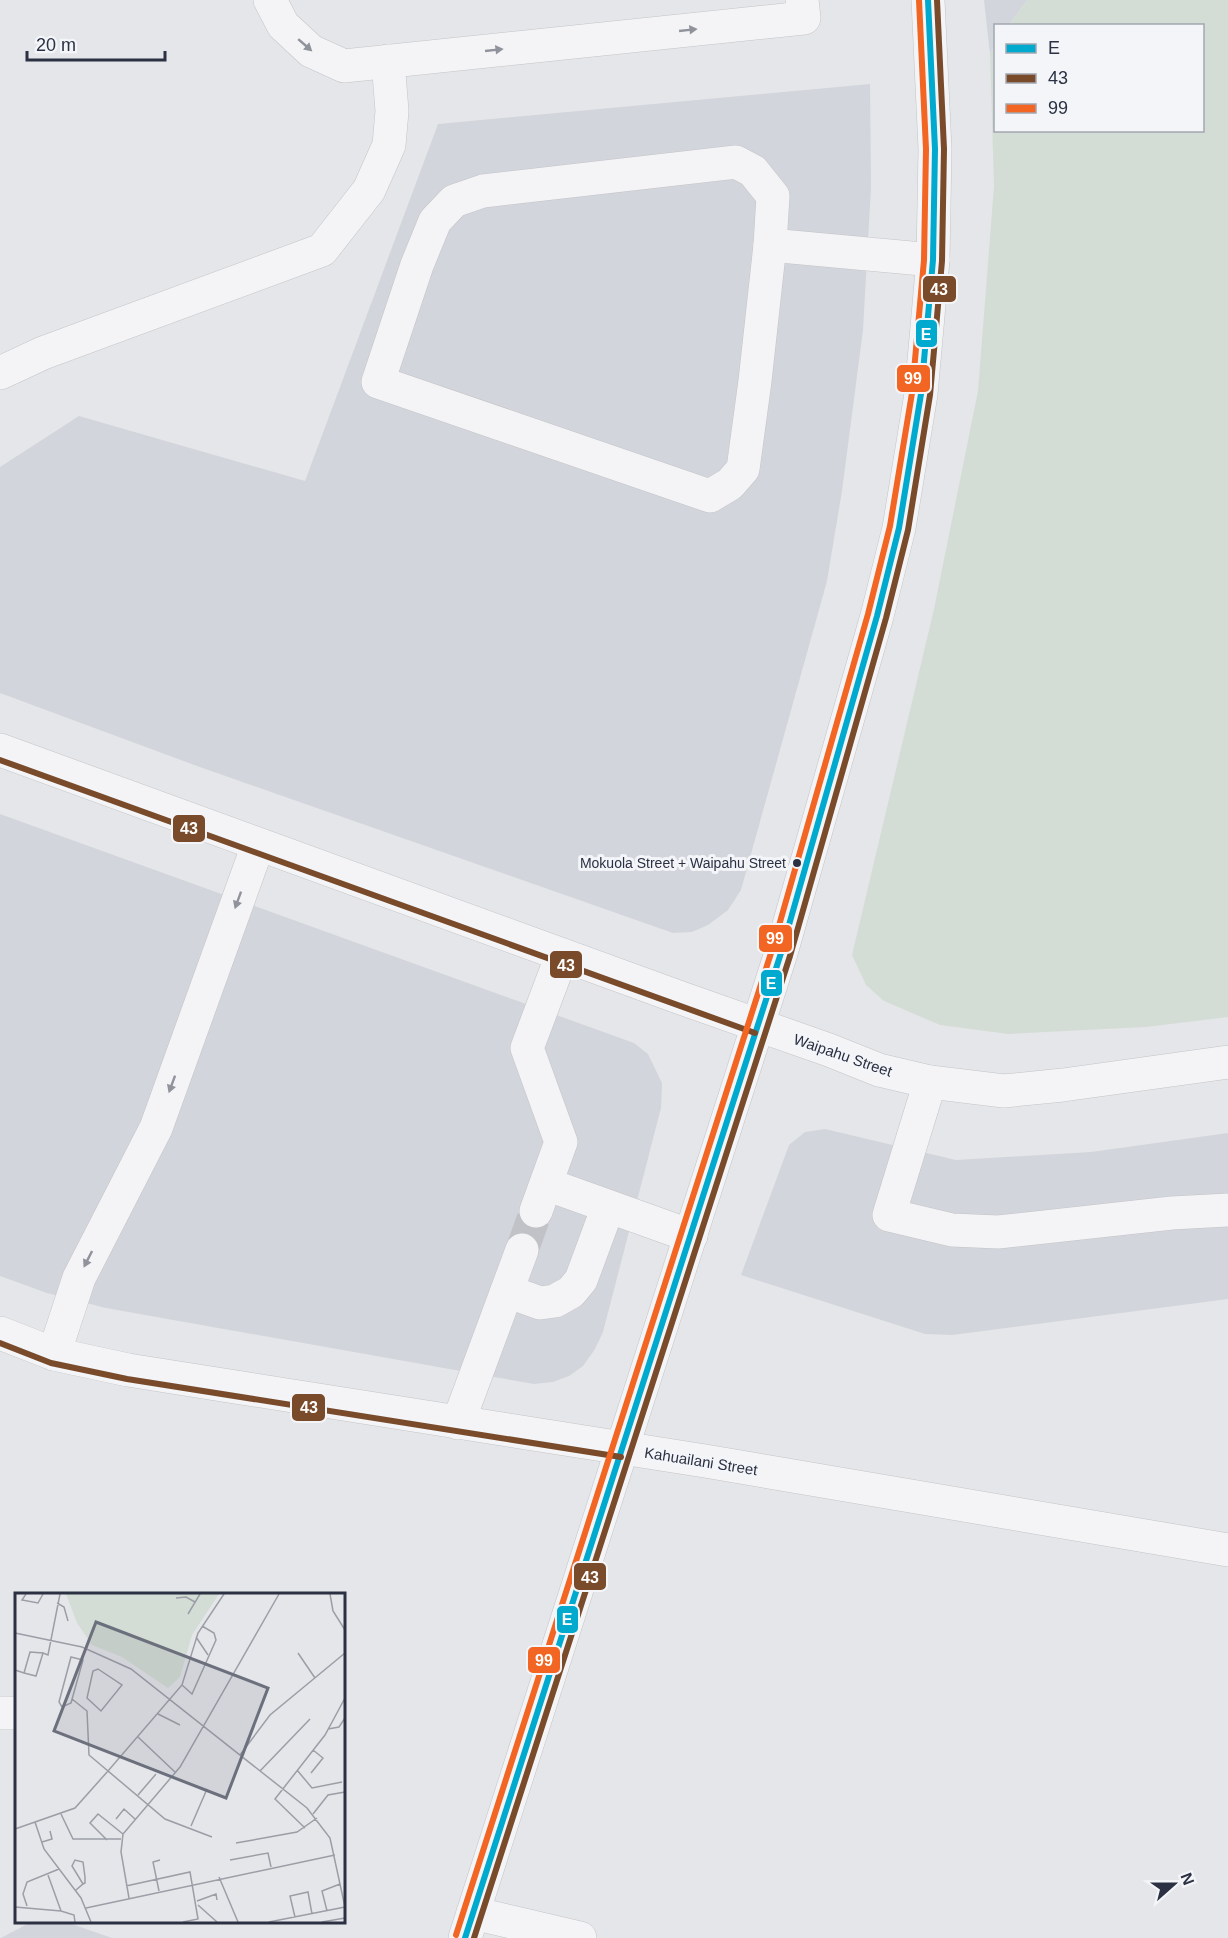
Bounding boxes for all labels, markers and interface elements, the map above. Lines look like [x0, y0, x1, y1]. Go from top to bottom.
scale bar [27, 24, 165, 62]
legend [994, 24, 1204, 132]
one-way arrow [679, 25, 698, 35]
text: 20 m [36, 35, 76, 55]
one-way arrow [297, 38, 312, 51]
text: E [1048, 38, 1060, 58]
one-way arrow [485, 45, 504, 55]
text: 43 [1048, 68, 1068, 88]
text: 99 [1048, 98, 1068, 118]
line badge: 43 [922, 275, 957, 303]
text: 43 [930, 281, 948, 298]
line badge: E [915, 319, 938, 348]
text: E [921, 326, 932, 343]
line badge: 99 [896, 364, 931, 393]
text: 99 [904, 370, 922, 387]
line badge: 43 [172, 814, 206, 843]
text: 43 [180, 820, 198, 837]
place label: Mokuola Street + Waipahu Street [580, 855, 786, 871]
marker: Mokuola Street + Waipahu Street [791, 857, 803, 869]
one-way arrow [233, 891, 243, 909]
line badge: 99 [758, 924, 793, 953]
text: 99 [766, 930, 784, 947]
line badge: 43 [549, 950, 583, 979]
text: 43 [557, 957, 575, 974]
line badge: E [760, 969, 783, 997]
text: E [766, 975, 777, 992]
street label: Waipahu Street [792, 1030, 895, 1080]
one-way arrow [167, 1075, 177, 1093]
one-way arrow [84, 1251, 93, 1268]
line badge: 43 [291, 1393, 326, 1422]
text: 43 [300, 1399, 318, 1416]
street label: Kahuailani Street [643, 1444, 760, 1478]
line badge: 43 [573, 1562, 607, 1591]
text: 43 [581, 1569, 599, 1586]
inset map [15, 1593, 345, 1923]
line badge: E [556, 1605, 579, 1634]
text: E [562, 1611, 573, 1628]
line badge: 99 [527, 1646, 561, 1674]
text: 99 [535, 1652, 553, 1669]
north arrow [1144, 1854, 1204, 1914]
text: N [1178, 1870, 1198, 1887]

